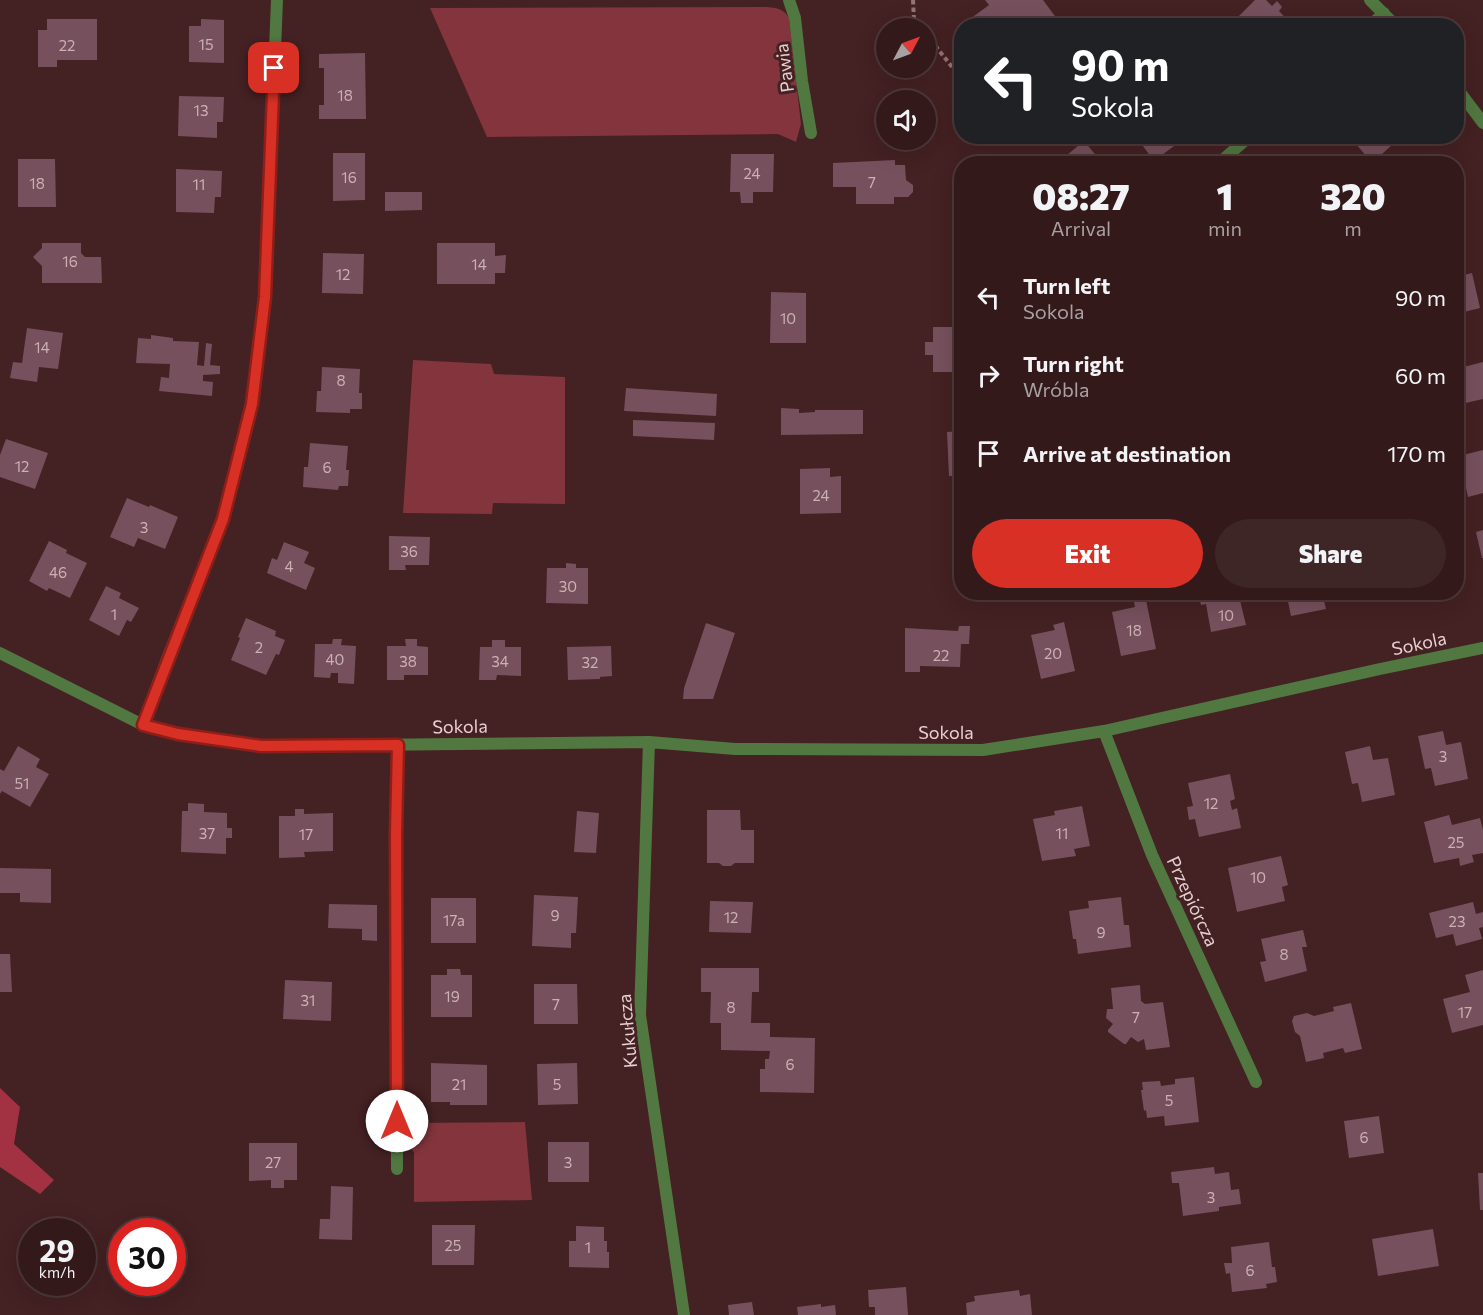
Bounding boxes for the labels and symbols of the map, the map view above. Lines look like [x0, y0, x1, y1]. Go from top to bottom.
north arrow [876, 18, 936, 78]
house number: 15 [198, 35, 214, 53]
house number: 22 [59, 36, 75, 54]
pin [248, 42, 299, 93]
street label: Pawia [770, 42, 798, 94]
house number: 18 [337, 86, 353, 104]
house number: 13 [194, 101, 208, 119]
house number: 24 [743, 164, 761, 182]
house number: 16 [341, 168, 357, 186]
house number: 7 [868, 173, 876, 191]
house number: 18 [29, 174, 45, 192]
house number: 11 [193, 175, 205, 193]
house number: 16 [62, 252, 78, 270]
house number: 14 [471, 255, 487, 273]
house number: 12 [336, 265, 350, 283]
house number: 10 [780, 309, 796, 327]
house number: 14 [34, 338, 50, 356]
house number: 8 [336, 371, 346, 389]
house number: 12 [15, 457, 29, 475]
house number: 6 [322, 458, 332, 476]
house number: 24 [812, 486, 830, 504]
house number: 3 [140, 518, 148, 536]
house number: 36 [400, 542, 418, 560]
house number: 4 [285, 557, 294, 575]
house number: 46 [49, 563, 67, 581]
house number: 30 [559, 577, 577, 595]
house number: 1 [111, 605, 117, 623]
house number: 10 [1218, 606, 1234, 624]
house number: 18 [1126, 621, 1142, 639]
street label: Sokola [1390, 626, 1448, 660]
house number: 2 [255, 638, 263, 656]
house number: 20 [1044, 644, 1062, 662]
house number: 22 [933, 646, 949, 664]
house number: 40 [326, 650, 344, 668]
house number: 38 [399, 652, 417, 670]
house number: 34 [491, 652, 509, 670]
house number: 32 [582, 653, 598, 671]
street label: Sokola [432, 715, 488, 737]
street label: Sokola [918, 721, 974, 743]
house number: 3 [1439, 747, 1447, 765]
house number: 51 [14, 774, 30, 792]
house number: 12 [1204, 794, 1218, 812]
house number: 37 [199, 824, 215, 842]
house number: 11 [1056, 824, 1068, 842]
house number: 17 [299, 825, 313, 843]
house number: 25 [1448, 833, 1464, 851]
street label: Przepiórcza [1163, 852, 1223, 950]
house number: 10 [1250, 868, 1266, 886]
house number: 9 [550, 906, 560, 924]
house number: 12 [724, 908, 738, 926]
house number: 17a [443, 911, 465, 929]
house number: 23 [1449, 912, 1465, 930]
house number: 9 [1096, 923, 1106, 941]
house number: 8 [1279, 945, 1289, 963]
house number: 19 [444, 987, 460, 1005]
house number: 31 [301, 991, 315, 1009]
street label: Kukułcza [613, 993, 641, 1069]
house number: 7 [552, 995, 560, 1013]
house number: 8 [726, 998, 736, 1016]
house number: 17 [1458, 1003, 1472, 1021]
house number: 7 [1132, 1008, 1140, 1026]
house number: 6 [785, 1055, 795, 1073]
house number: 21 [452, 1075, 466, 1093]
house number: 5 [553, 1075, 561, 1093]
position arrow [365, 1089, 429, 1153]
house number: 5 [1165, 1091, 1173, 1109]
house number: 6 [1359, 1128, 1369, 1146]
house number: 27 [265, 1153, 281, 1171]
house number: 3 [564, 1153, 572, 1171]
house number: 3 [1207, 1188, 1215, 1206]
speed limit sign: 30 [108, 1218, 186, 1296]
house number: 25 [445, 1236, 461, 1254]
house number: 1 [585, 1238, 591, 1256]
house number: 6 [1245, 1261, 1255, 1279]

